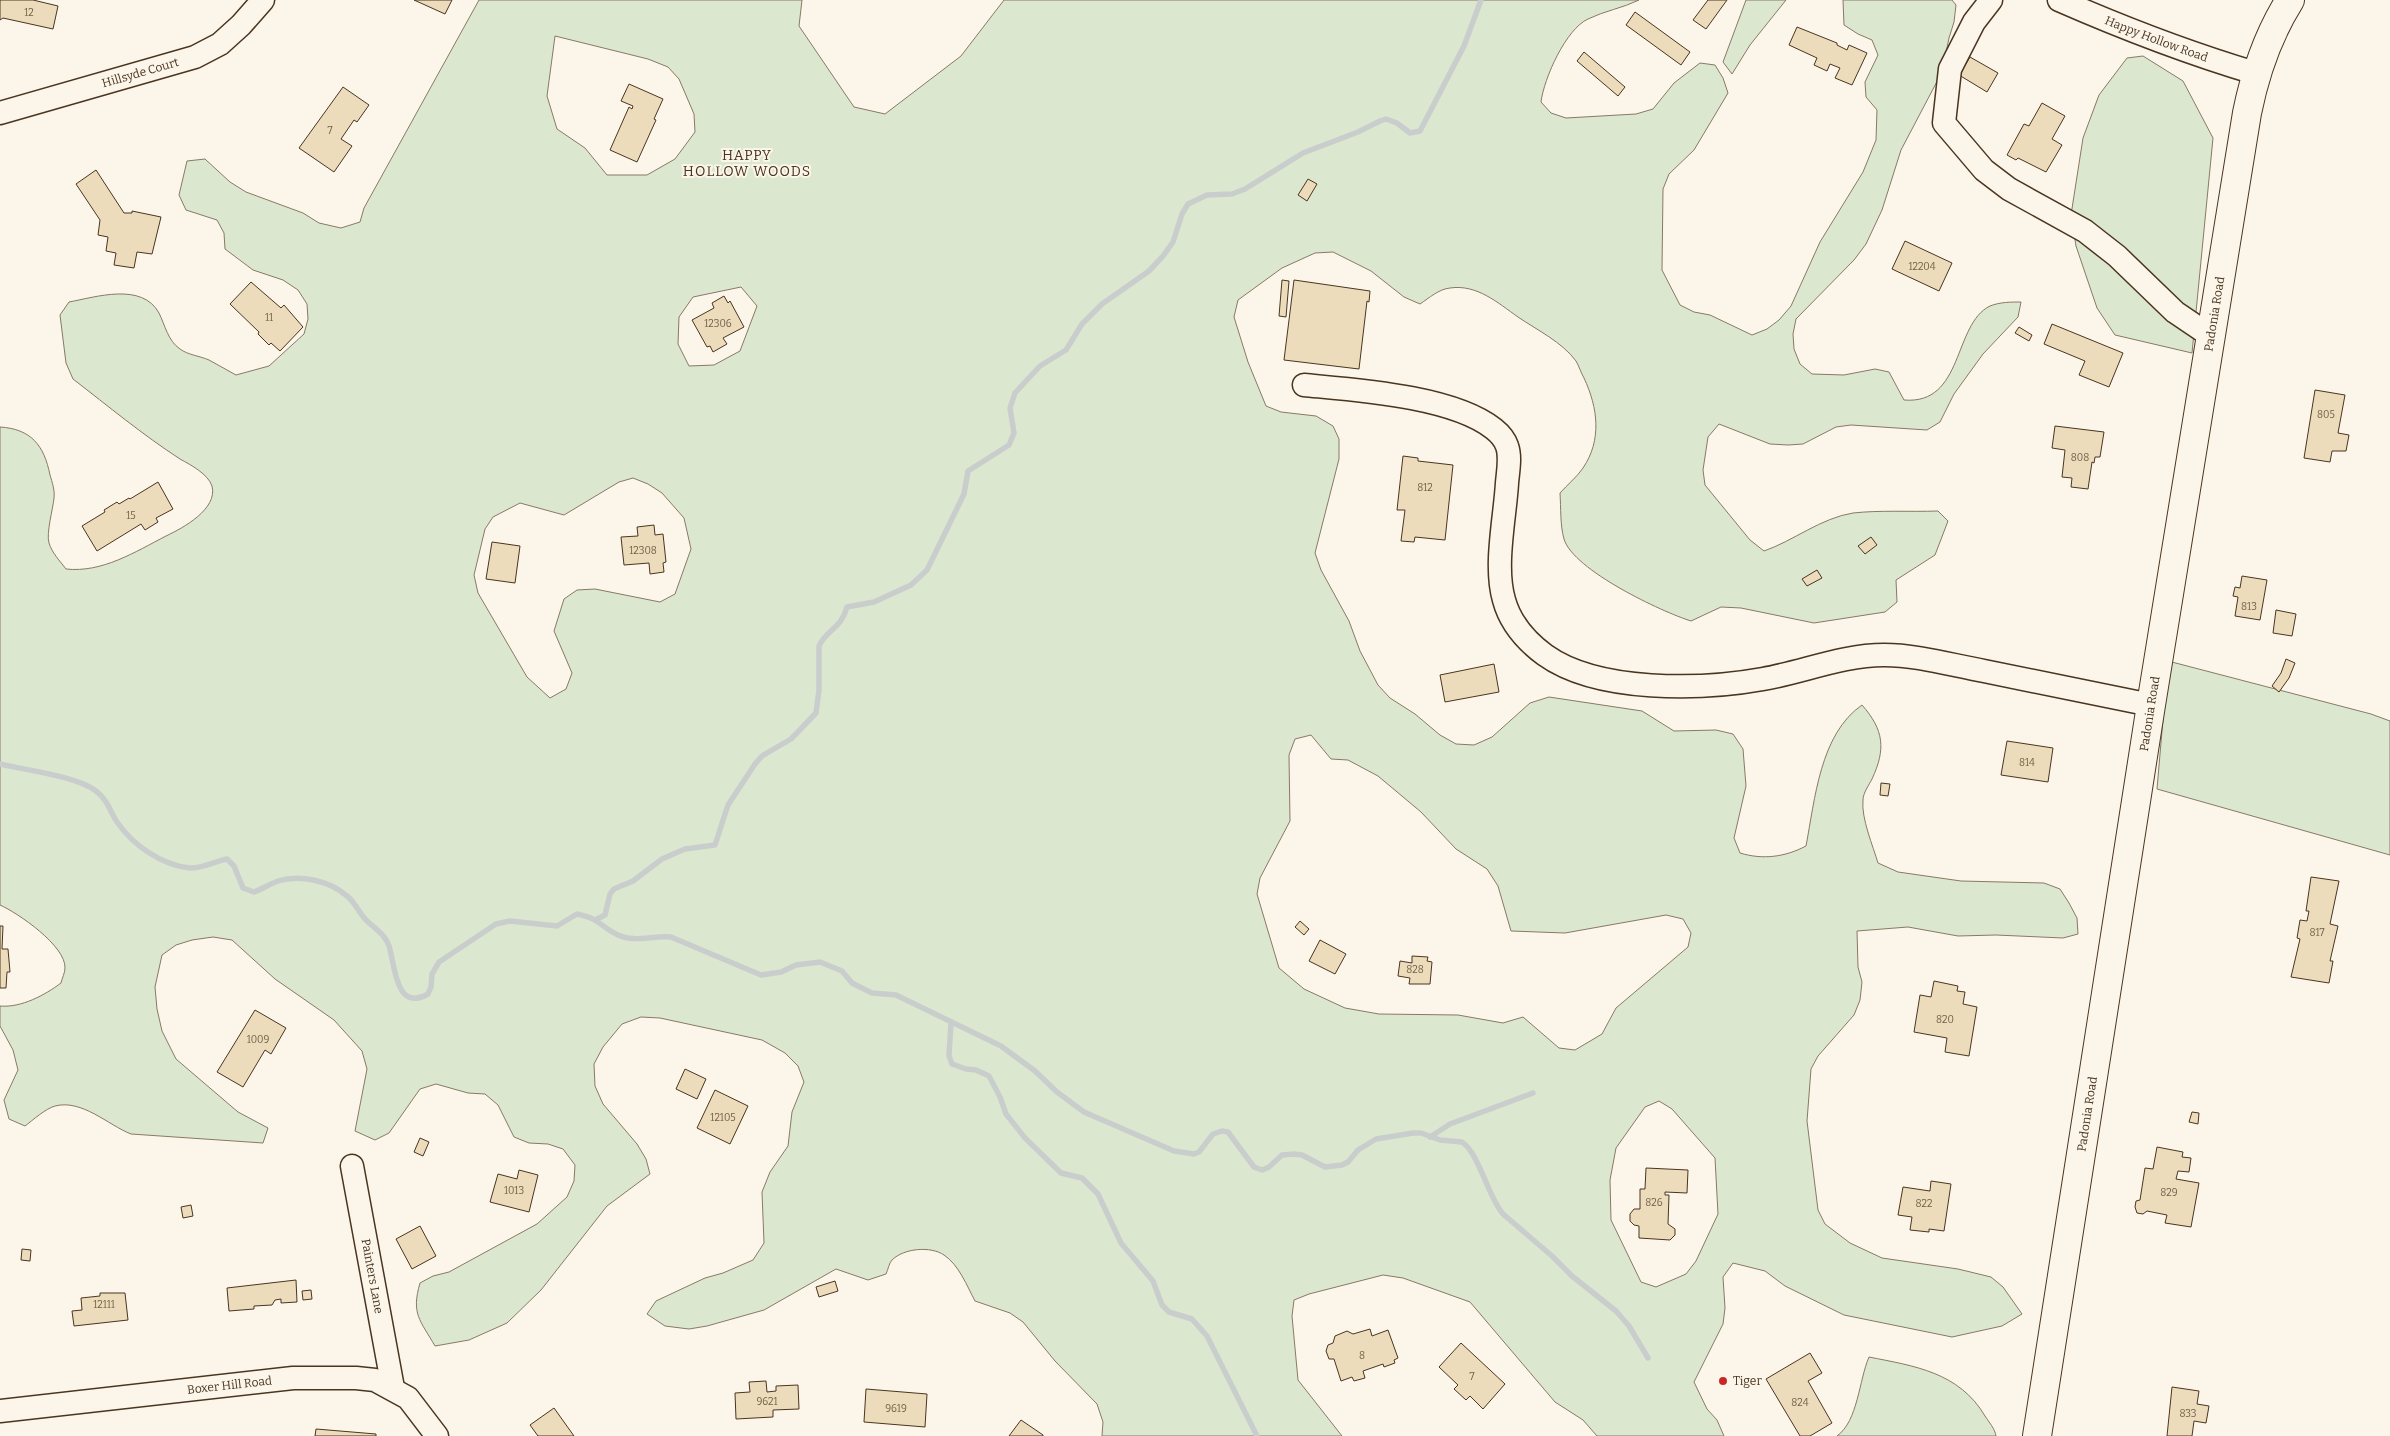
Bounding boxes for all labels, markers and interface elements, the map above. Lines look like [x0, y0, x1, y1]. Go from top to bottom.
house number: 12 [24, 7, 34, 19]
street label: Happy Hollow Road [2103, 13, 2210, 65]
street label: Hillsyde Court [100, 55, 181, 90]
house number: 7 [327, 125, 333, 137]
district label: HAPPY HOLLOW WOODS [683, 147, 811, 180]
house number: 12204 [1908, 261, 1936, 273]
street label: Padonia Road [2201, 275, 2227, 352]
house number: 11 [265, 312, 273, 324]
house number: 12306 [704, 318, 732, 330]
house number: 805 [2317, 409, 2335, 421]
house number: 808 [2071, 452, 2089, 464]
house number: 812 [1417, 482, 1433, 494]
house number: 15 [126, 510, 136, 522]
house number: 12308 [629, 545, 657, 557]
house number: 813 [2241, 601, 2257, 613]
street label: Padonia Road [2137, 675, 2163, 752]
house number: 814 [2019, 757, 2035, 769]
house number: 817 [2310, 927, 2325, 939]
house number: 828 [1406, 964, 1424, 976]
house number: 820 [1936, 1014, 1954, 1026]
house number: 1009 [247, 1034, 270, 1046]
street label: Padonia Road [2074, 1075, 2100, 1152]
house number: 12105 [710, 1112, 736, 1124]
house number: 1013 [504, 1185, 524, 1197]
house number: 829 [2160, 1187, 2178, 1199]
house number: 826 [1645, 1197, 1663, 1209]
house number: 822 [1916, 1198, 1932, 1210]
street label: Painters Lane [359, 1238, 386, 1315]
house number: 12111 [93, 1299, 115, 1311]
house number: 8 [1359, 1350, 1365, 1362]
house number: 7 [1469, 1371, 1475, 1383]
street label: Boxer Hill Road [186, 1373, 273, 1397]
place label: Tiger [1733, 1374, 1762, 1388]
marker: Tiger [1717, 1375, 1729, 1387]
house number: 9621 [756, 1396, 778, 1408]
house number: 824 [1791, 1397, 1809, 1409]
house number: 9619 [885, 1403, 907, 1415]
house number: 833 [2179, 1408, 2197, 1420]

